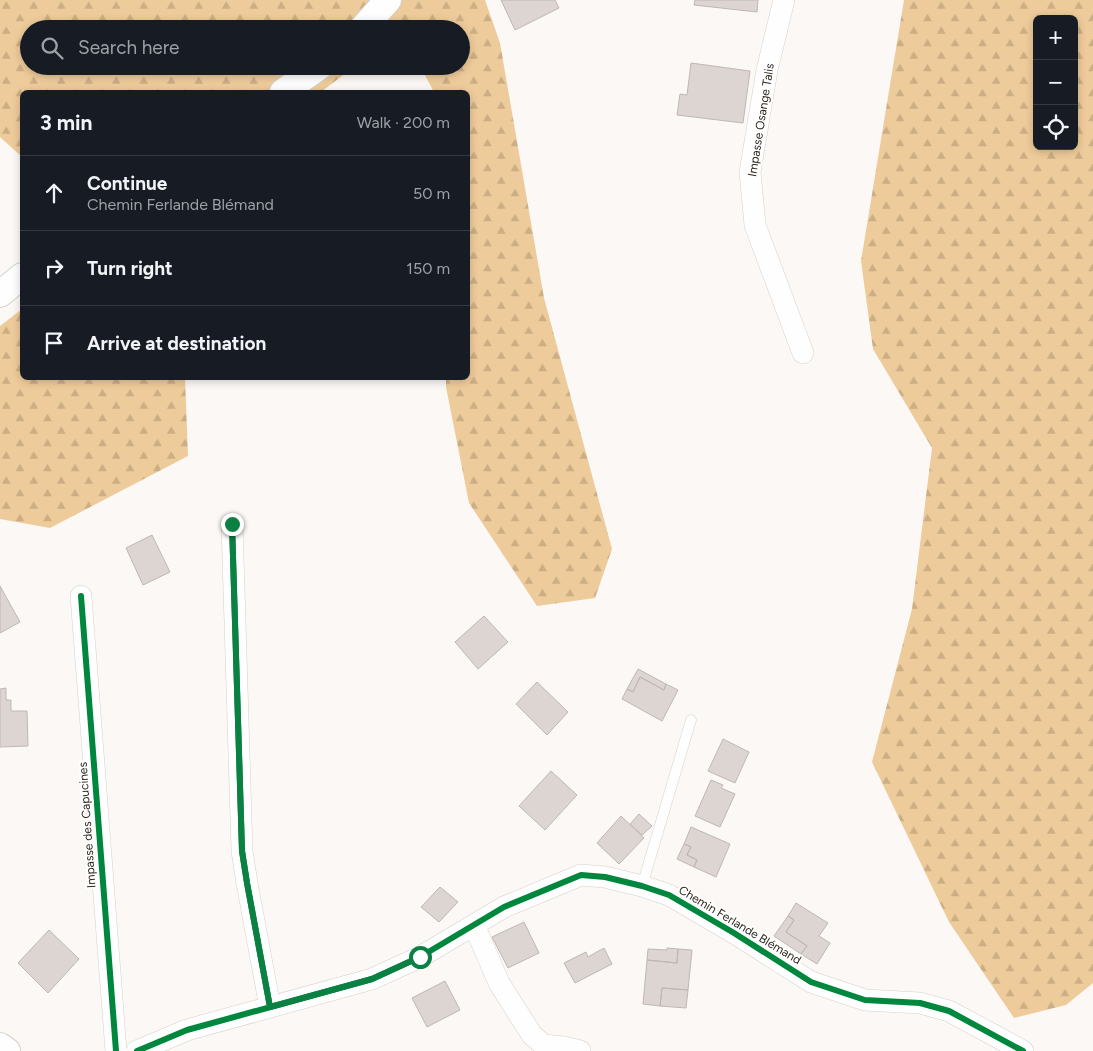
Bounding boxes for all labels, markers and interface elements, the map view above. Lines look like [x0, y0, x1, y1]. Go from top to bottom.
map controls [1033, 15, 1078, 150]
button: + [1033, 15, 1078, 60]
search box [20, 20, 470, 75]
icon: search [38, 34, 66, 62]
text: Search here [78, 36, 180, 59]
button: − [1033, 60, 1078, 105]
street label: Impasse Osange Talis [745, 62, 777, 178]
button: locate [1033, 105, 1078, 150]
text: 3 min [40, 110, 92, 135]
text: Walk · 200 m [357, 113, 450, 132]
text: Continue [87, 172, 167, 195]
icon: ahead [40, 179, 68, 207]
text: 50 m [413, 184, 450, 203]
text: Chemin Ferlande Blémand [87, 195, 274, 214]
icon: right [40, 254, 68, 282]
text: Turn right [87, 257, 173, 280]
text: 150 m [406, 259, 450, 278]
icon: arrive [40, 329, 68, 357]
text: Arrive at destination [87, 332, 266, 355]
route end [221, 513, 244, 536]
street label: Impasse des Capucines [76, 761, 98, 888]
street label: Chemin Ferlande Blémand [676, 883, 804, 967]
route start [409, 946, 432, 969]

